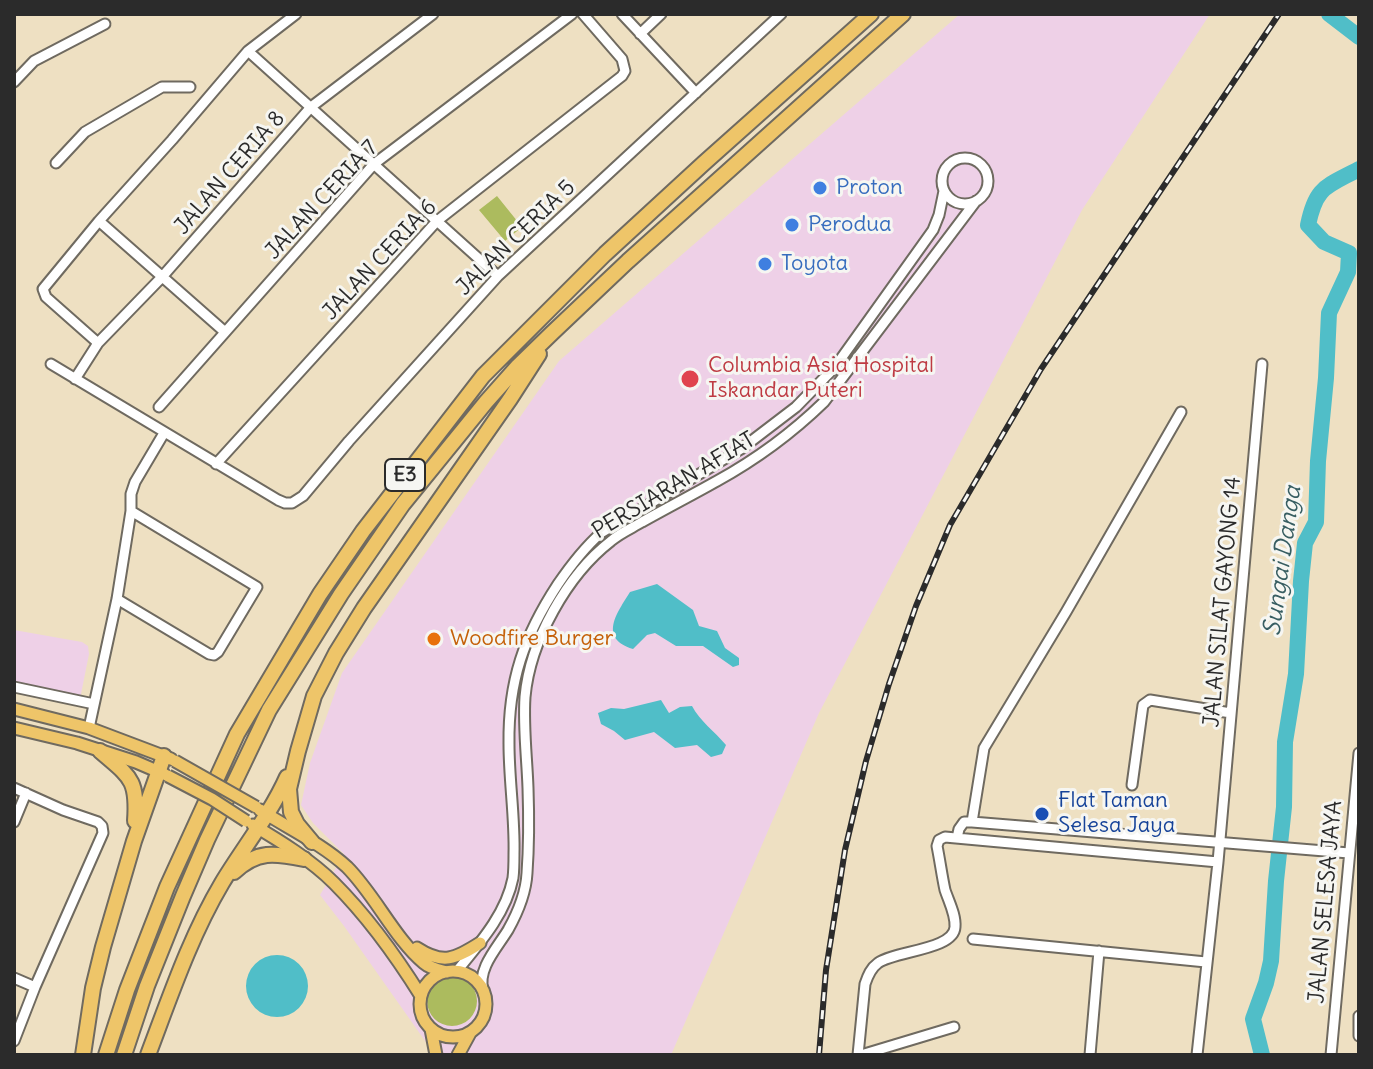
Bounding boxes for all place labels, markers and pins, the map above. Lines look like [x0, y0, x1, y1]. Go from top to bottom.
place label: Proton [836, 175, 903, 201]
marker: Proton [811, 179, 829, 197]
place label: Perodua [808, 212, 892, 238]
marker: Perodua [783, 216, 801, 234]
place label: Toyota [781, 251, 848, 277]
marker: Toyota [756, 255, 774, 273]
place label: Columbia Asia Hospital Iskandar Puteri [708, 353, 934, 404]
marker: Columbia Asia Hospital Iskandar Puteri [679, 368, 701, 390]
place label: Woodfire Burger [450, 626, 614, 652]
marker: Woodfire Burger [425, 630, 443, 648]
place label: Flat Taman Selesa Jaya [1058, 788, 1175, 840]
marker: Flat Taman Selesa Jaya [1033, 805, 1051, 823]

